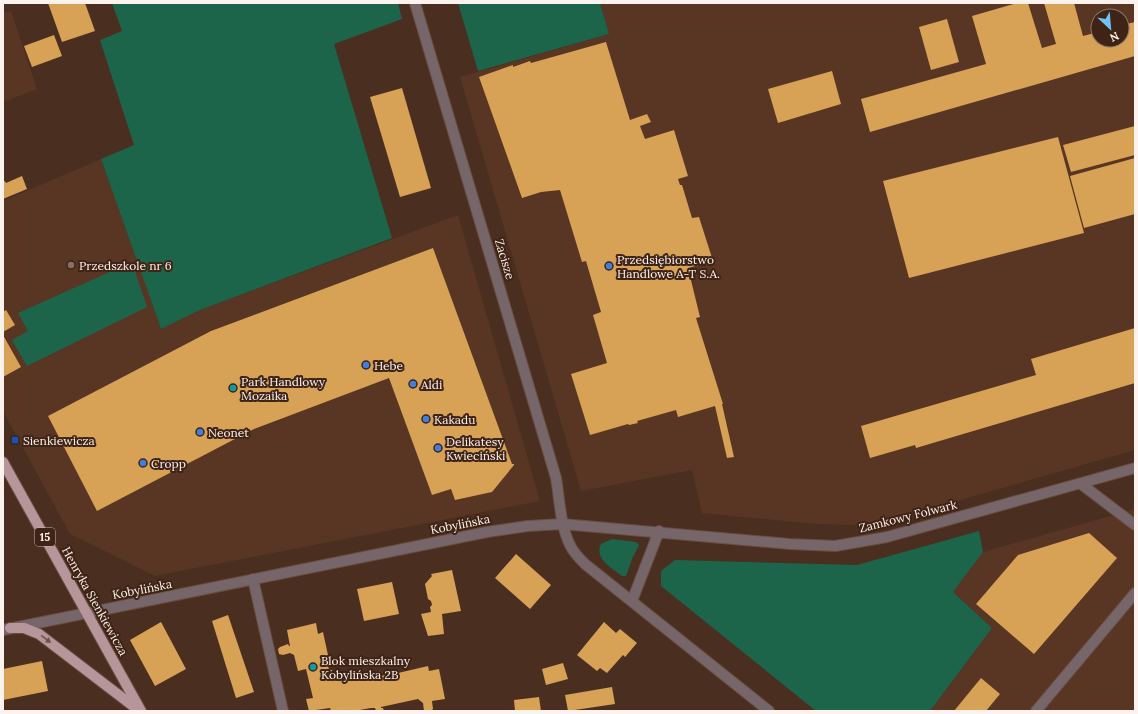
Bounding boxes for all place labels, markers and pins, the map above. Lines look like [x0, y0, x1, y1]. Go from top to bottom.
place label: Przedsiębiorstwo Handlowe A-T S.A. [617, 252, 720, 281]
place label: Przedszkole nr 6 [79, 258, 172, 273]
marker: Przedszkole nr 6 [66, 260, 76, 270]
marker: Przedsiębiorstwo Handlowe A-T S.A. [604, 261, 614, 271]
place label: Hebe [374, 358, 404, 373]
marker: Hebe [361, 360, 371, 370]
place label: Park Handlowy Mozaika [241, 374, 326, 403]
place label: Aldi [420, 377, 442, 392]
marker: Aldi [408, 379, 418, 389]
marker: Park Handlowy Mozaika [228, 383, 238, 393]
place label: Kakadu [434, 412, 475, 427]
marker: Kakadu [421, 414, 431, 424]
place label: Neonet [208, 425, 249, 440]
marker: Neonet [195, 427, 205, 437]
place label: Sienkiewicza [23, 433, 95, 448]
place label: Delikatesy Kwieciński [446, 434, 505, 463]
marker: Sienkiewicza [10, 435, 20, 445]
marker: Delikatesy Kwieciński [433, 443, 443, 453]
place label: Cropp [151, 456, 186, 471]
marker: Cropp [138, 458, 148, 468]
place label: Blok mieszkalny Kobylińska 2B [321, 653, 411, 682]
marker: Blok mieszkalny Kobylińska 2B [308, 662, 318, 672]

